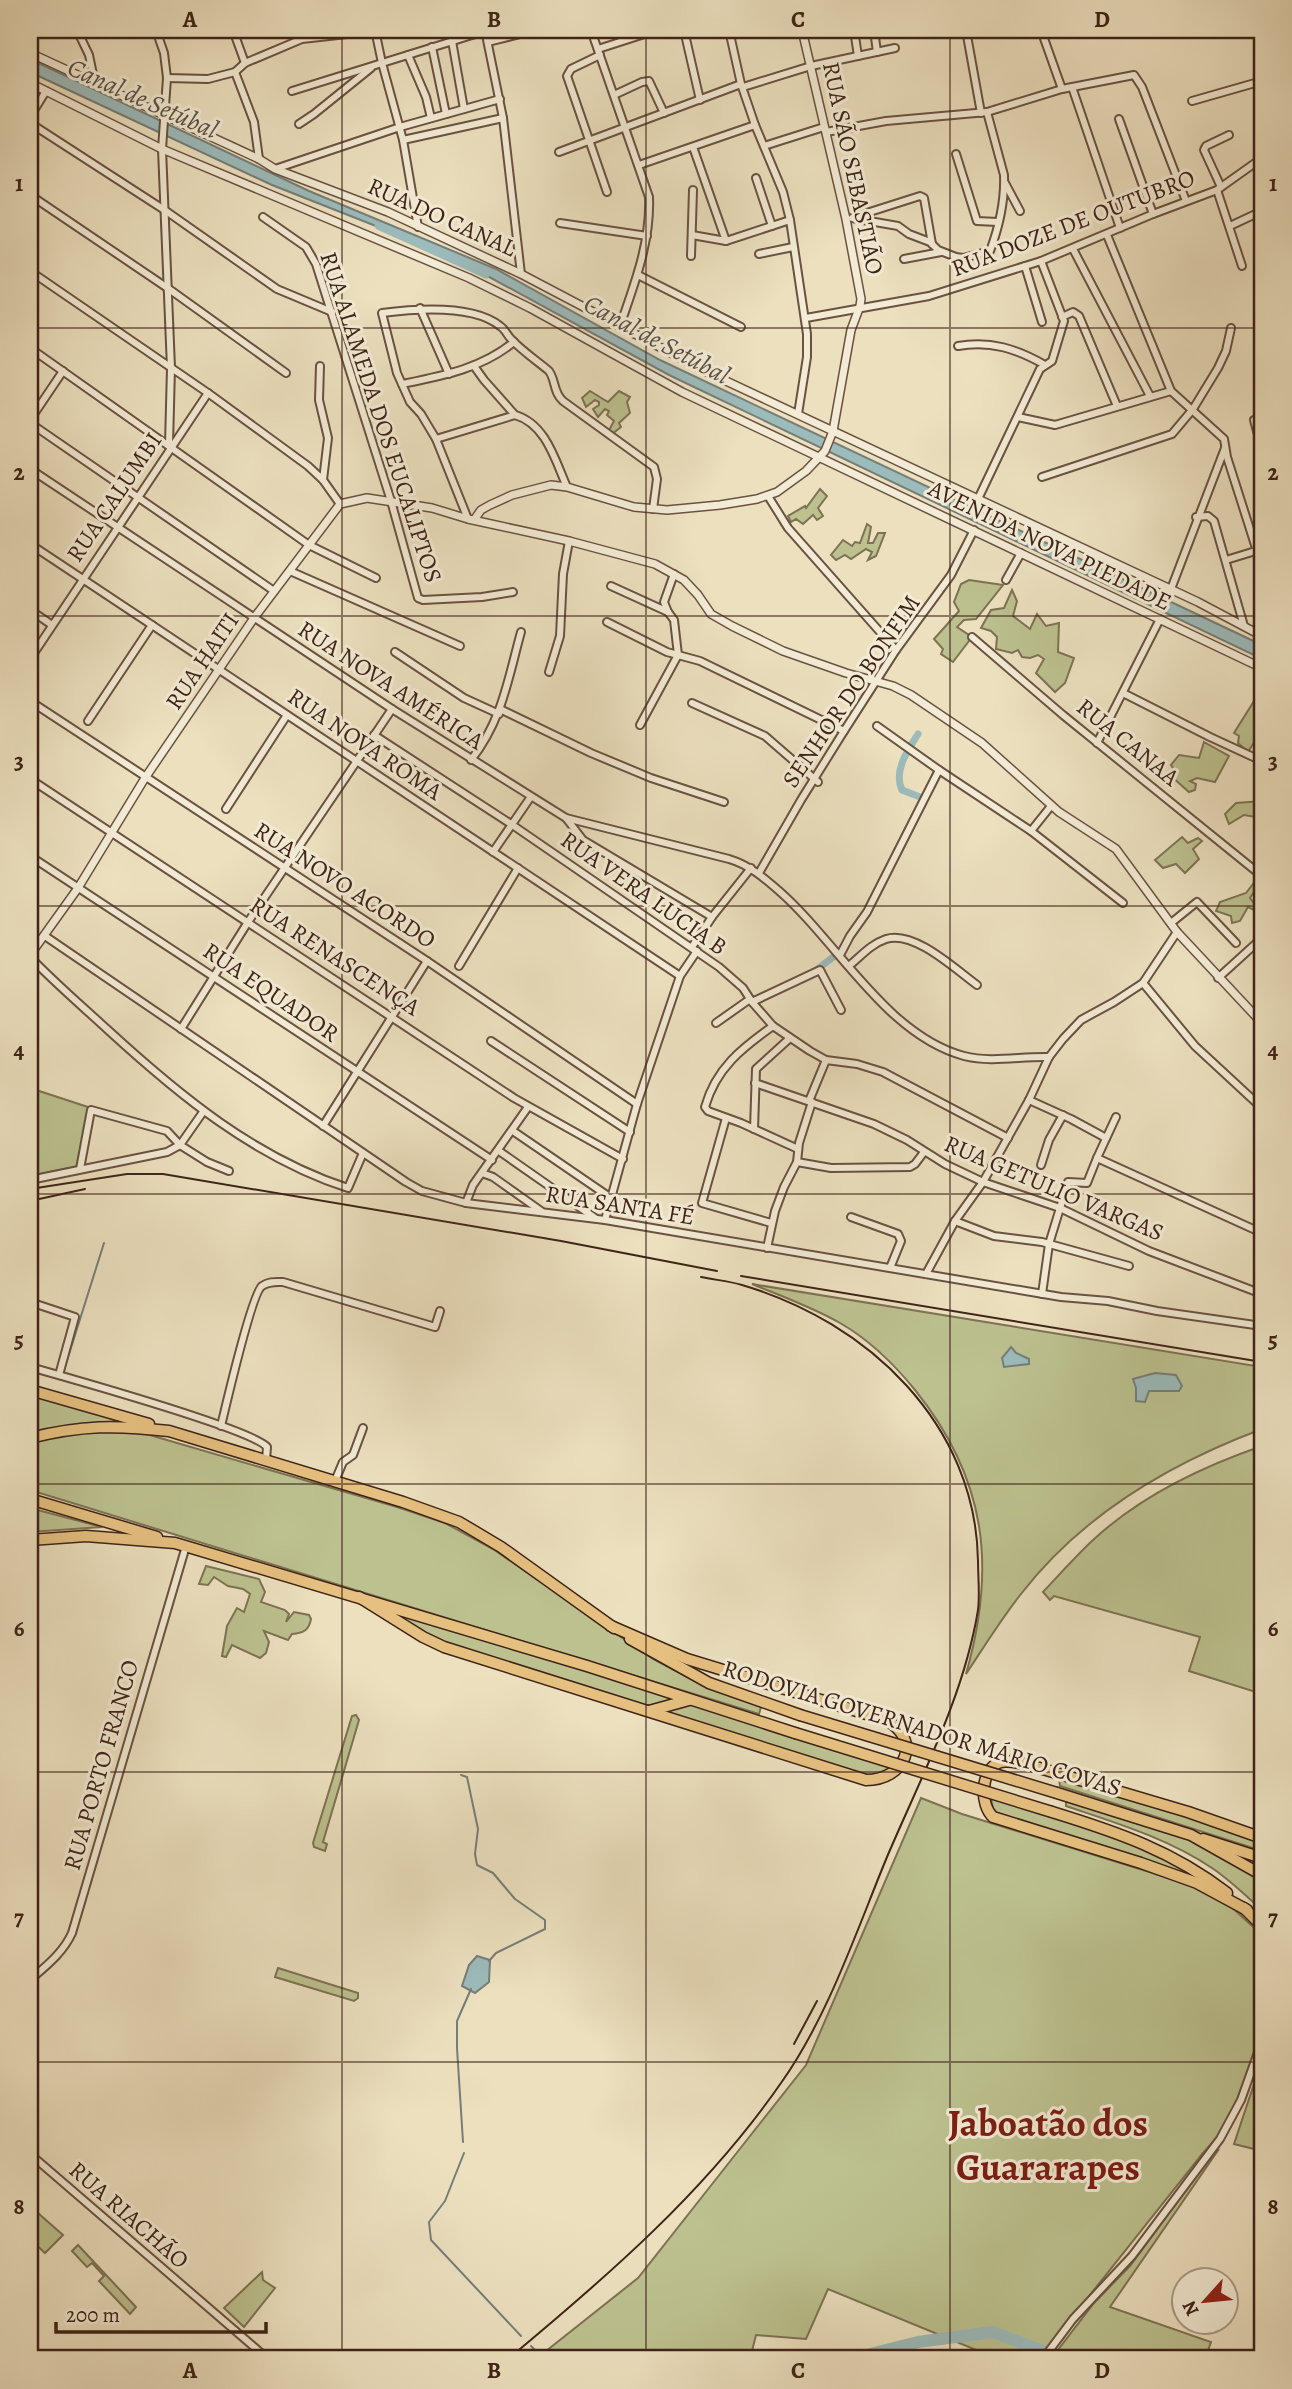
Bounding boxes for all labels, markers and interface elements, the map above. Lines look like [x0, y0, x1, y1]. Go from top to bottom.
text: A [182, 4, 198, 35]
text: B [487, 4, 501, 35]
text: C [791, 4, 805, 35]
text: D [1094, 4, 1110, 35]
water label: Canal de Setúbal [62, 50, 224, 147]
street label: RUA SÃO SEBASTIÃO [815, 59, 891, 277]
street label: RUA DOZE DE OUTUBRO [947, 162, 1199, 284]
text: 1 [15, 168, 23, 199]
text: 1 [1269, 168, 1277, 199]
street label: RUA DO CANAL [363, 170, 522, 264]
street label: RUA ALAMEDA DOS EUCALIPTOS [312, 248, 450, 586]
water label: Canal de Setúbal [577, 286, 736, 393]
street label: RUA CALUMBI [59, 426, 169, 568]
text: 2 [13, 457, 25, 488]
text: 2 [1267, 457, 1279, 488]
street label: AVENIDA NOVA PIEDADE [922, 472, 1177, 618]
street label: SENHOR DO BONFIM [775, 588, 927, 794]
street label: RUA HAITI [158, 606, 246, 716]
street label: RUA NOVA AMÉRICA [292, 613, 491, 758]
street label: RUA NOVA ROMA [281, 680, 449, 808]
street label: RUA CANAA [1070, 691, 1187, 794]
text: 3 [14, 746, 24, 777]
text: 3 [1268, 746, 1278, 777]
street label: RUA NOVO ACORDO [248, 814, 442, 956]
street label: RUA VERA LUCIA B [554, 824, 734, 962]
street label: RUA RENASCENÇA [244, 889, 427, 1024]
street label: RUA EQUADOR [197, 935, 346, 1050]
text: 4 [14, 1035, 25, 1066]
text: 4 [1268, 1035, 1279, 1066]
street label: RUA GETULIO VARGAS [939, 1127, 1169, 1249]
street label: RUA SANTA FÉ [543, 1177, 697, 1233]
text: 5 [14, 1324, 24, 1355]
text: 5 [1268, 1324, 1278, 1355]
text: 6 [14, 1613, 25, 1644]
text: 6 [1268, 1613, 1279, 1644]
street label: RODOVIA GOVERNADOR MÁRIO COVAS [719, 1652, 1125, 1804]
street label: RUA PORTO FRANCO [56, 1656, 146, 1874]
text: 7 [14, 1902, 24, 1933]
text: 7 [1268, 1902, 1278, 1933]
district label: Jaboatão dos Guararapes [948, 2097, 1148, 2193]
street label: RUA RIACHÃO [62, 2154, 196, 2276]
text: 8 [13, 2191, 25, 2222]
text: 8 [1267, 2191, 1279, 2222]
north arrow [1170, 2266, 1240, 2336]
scale bar [56, 2291, 266, 2335]
text: N [1176, 2296, 1205, 2320]
text: 200 m [66, 2301, 120, 2329]
text: A [182, 2355, 198, 2386]
text: B [487, 2355, 501, 2386]
text: C [791, 2355, 805, 2386]
text: D [1094, 2355, 1110, 2386]

